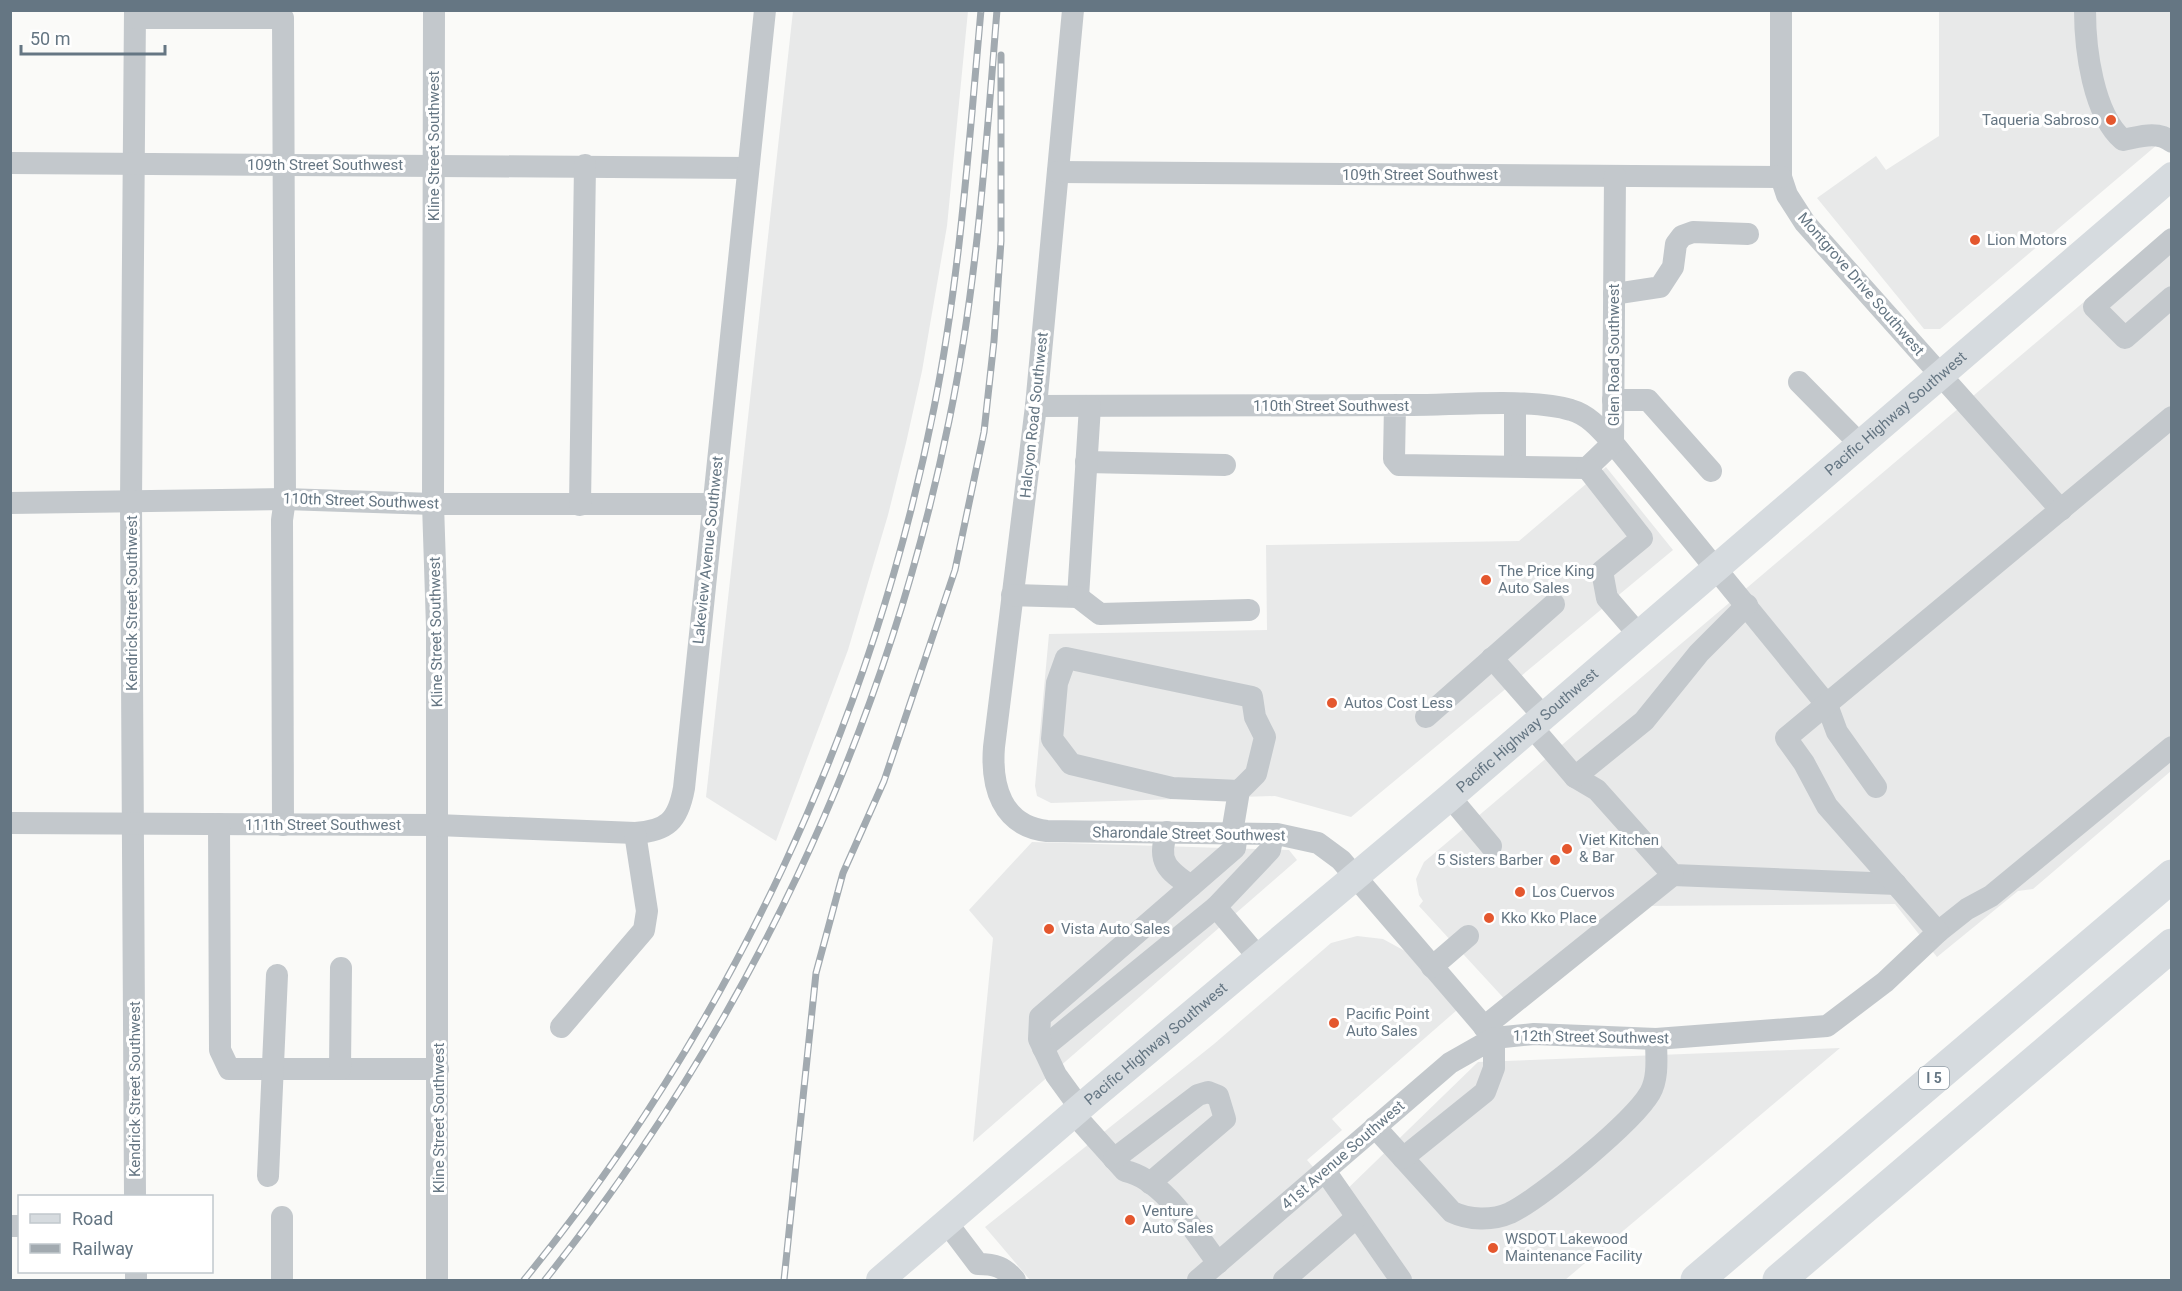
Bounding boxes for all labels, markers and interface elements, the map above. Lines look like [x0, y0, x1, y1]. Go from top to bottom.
scale bar [21, 18, 165, 56]
text: 50 m [30, 28, 70, 49]
street label: Kline Street Southwest [425, 71, 443, 221]
place label: Taqueria Sabroso [1982, 111, 2099, 129]
marker: Taqueria Sabroso [2104, 113, 2118, 127]
street label: 109th Street Southwest [247, 156, 403, 174]
street label: 109th Street Southwest [1342, 166, 1498, 184]
street label: Montgrove Drive Southwest [1794, 209, 1928, 359]
place label: Lion Motors [1987, 231, 2067, 249]
marker: Lion Motors [1968, 233, 1982, 247]
street label: Glen Road Southwest [1605, 284, 1623, 426]
street label: Halcyon Road Southwest [1016, 331, 1052, 499]
street label: Pacific Highway Southwest [1821, 348, 1970, 480]
street label: 110th Street Southwest [1253, 397, 1409, 415]
street label: Lakeview Avenue Southwest [689, 455, 727, 645]
street label: 110th Street Southwest [283, 489, 439, 513]
street label: Kendrick Street Southwest [123, 515, 141, 691]
street label: Kline Street Southwest [426, 556, 446, 708]
place label: The Price King Auto Sales [1498, 562, 1594, 597]
marker: The Price King Auto Sales [1479, 573, 1493, 587]
street label: Pacific Highway Southwest [1453, 665, 1602, 796]
place label: Autos Cost Less [1344, 694, 1453, 712]
marker: Autos Cost Less [1325, 696, 1339, 710]
street label: 111th Street Southwest [245, 816, 401, 834]
street label: Sharondale Street Southwest [1092, 823, 1286, 845]
place label: Viet Kitchen & Bar [1579, 831, 1659, 866]
marker: Viet Kitchen & Bar [1560, 842, 1574, 856]
place label: 5 Sisters Barber [1437, 851, 1543, 869]
marker: 5 Sisters Barber [1548, 853, 1562, 867]
place label: Los Cuervos [1532, 883, 1615, 901]
marker: Los Cuervos [1513, 885, 1527, 899]
place label: Kko Kko Place [1501, 909, 1597, 927]
marker: Kko Kko Place [1482, 911, 1496, 925]
place label: Vista Auto Sales [1061, 920, 1170, 938]
marker: Vista Auto Sales [1042, 922, 1056, 936]
street label: Pacific Highway Southwest [1081, 979, 1231, 1109]
street label: Kendrick Street Southwest [126, 1001, 144, 1177]
place label: Pacific Point Auto Sales [1346, 1005, 1430, 1040]
marker: Pacific Point Auto Sales [1327, 1016, 1341, 1030]
street label: 112th Street Southwest [1513, 1027, 1669, 1047]
street label: Kline Street Southwest [430, 1043, 448, 1193]
road number: I 5 [1919, 1067, 1949, 1089]
street label: 41st Avenue Southwest [1278, 1097, 1408, 1213]
legend [18, 1195, 213, 1273]
place label: Venture Auto Sales [1142, 1202, 1213, 1237]
text: Road [72, 1208, 113, 1229]
marker: Venture Auto Sales [1123, 1213, 1137, 1227]
place label: WSDOT Lakewood Maintenance Facility [1505, 1230, 1642, 1265]
text: Railway [72, 1238, 134, 1259]
marker: WSDOT Lakewood Maintenance Facility [1486, 1241, 1500, 1255]

